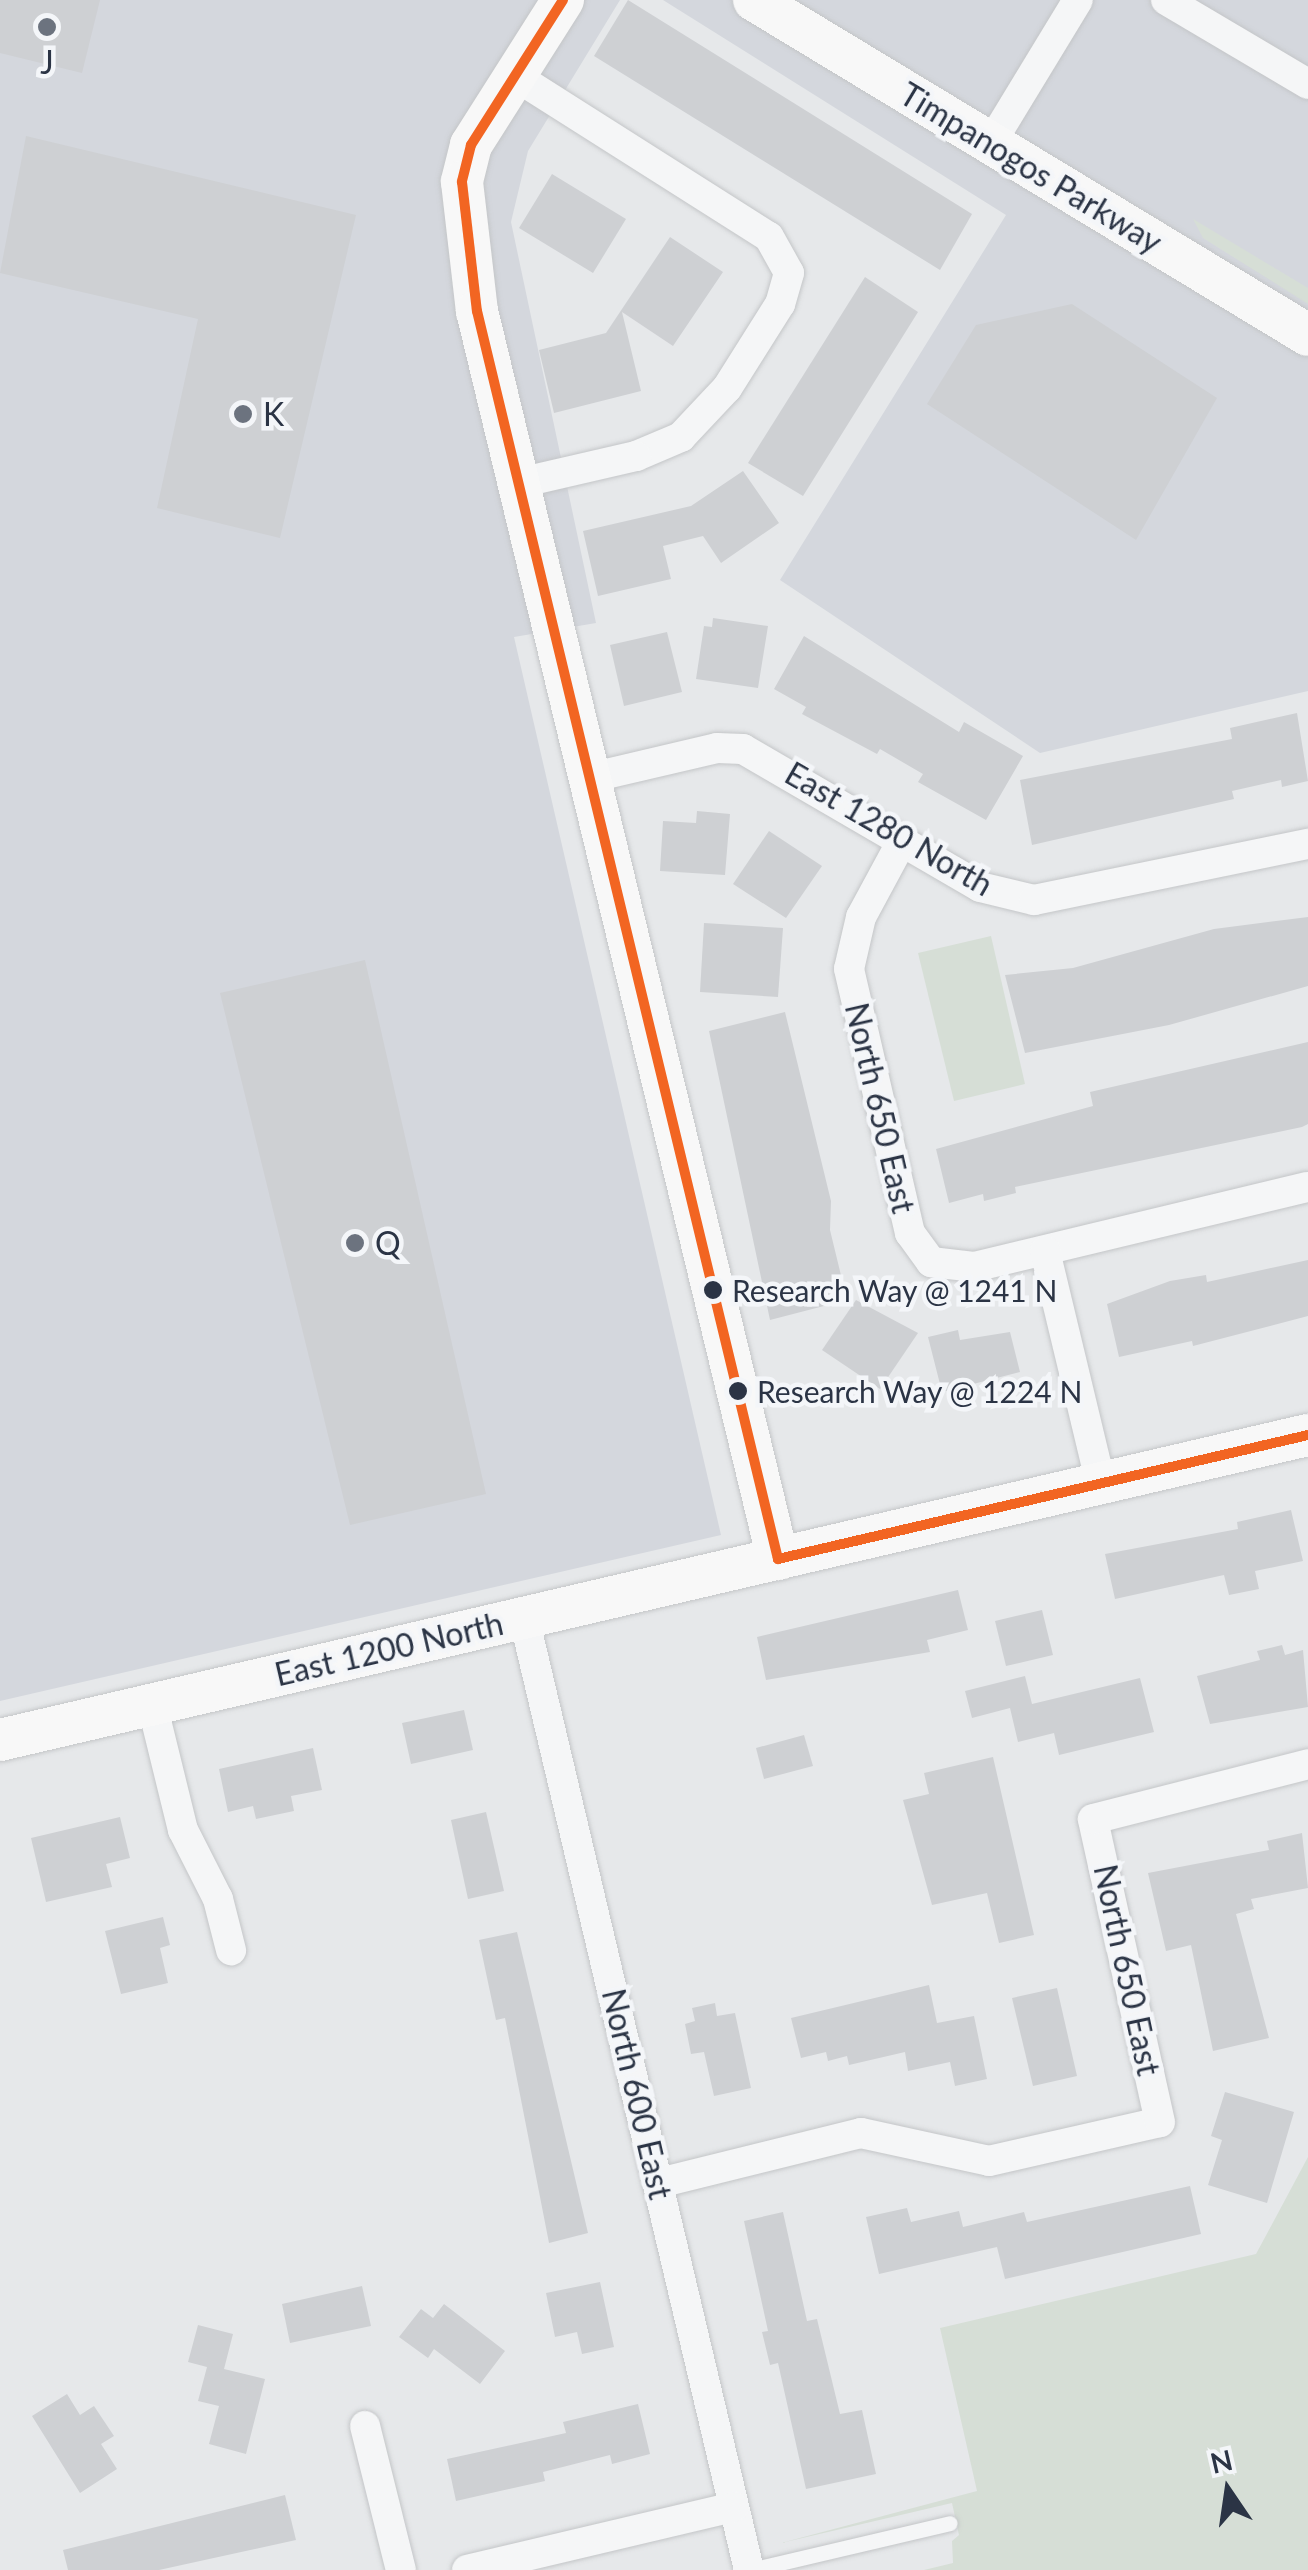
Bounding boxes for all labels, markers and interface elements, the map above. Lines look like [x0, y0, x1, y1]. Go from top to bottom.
marker: J [36, 16, 58, 38]
place label: J [40, 43, 54, 81]
street label: Timpanogos Parkway [893, 75, 1169, 261]
place label: K [263, 395, 284, 433]
marker: K [232, 403, 254, 425]
street label: East 1280 North [778, 754, 1000, 904]
street label: North 650 East [837, 999, 923, 1217]
place label: Q [375, 1224, 401, 1262]
marker: Q [344, 1232, 366, 1254]
place label: Research Way @ 1241 N [732, 1272, 1058, 1308]
marker: Research Way @ 1241 N [703, 1280, 723, 1300]
place label: Research Way @ 1224 N [757, 1373, 1083, 1409]
marker: Research Way @ 1224 N [728, 1381, 748, 1401]
street label: East 1200 North [271, 1604, 507, 1694]
street label: North 650 East [1086, 1861, 1168, 2079]
street label: North 600 East [594, 1985, 680, 2203]
north arrow [1178, 2440, 1278, 2540]
text: N [1207, 2442, 1236, 2480]

